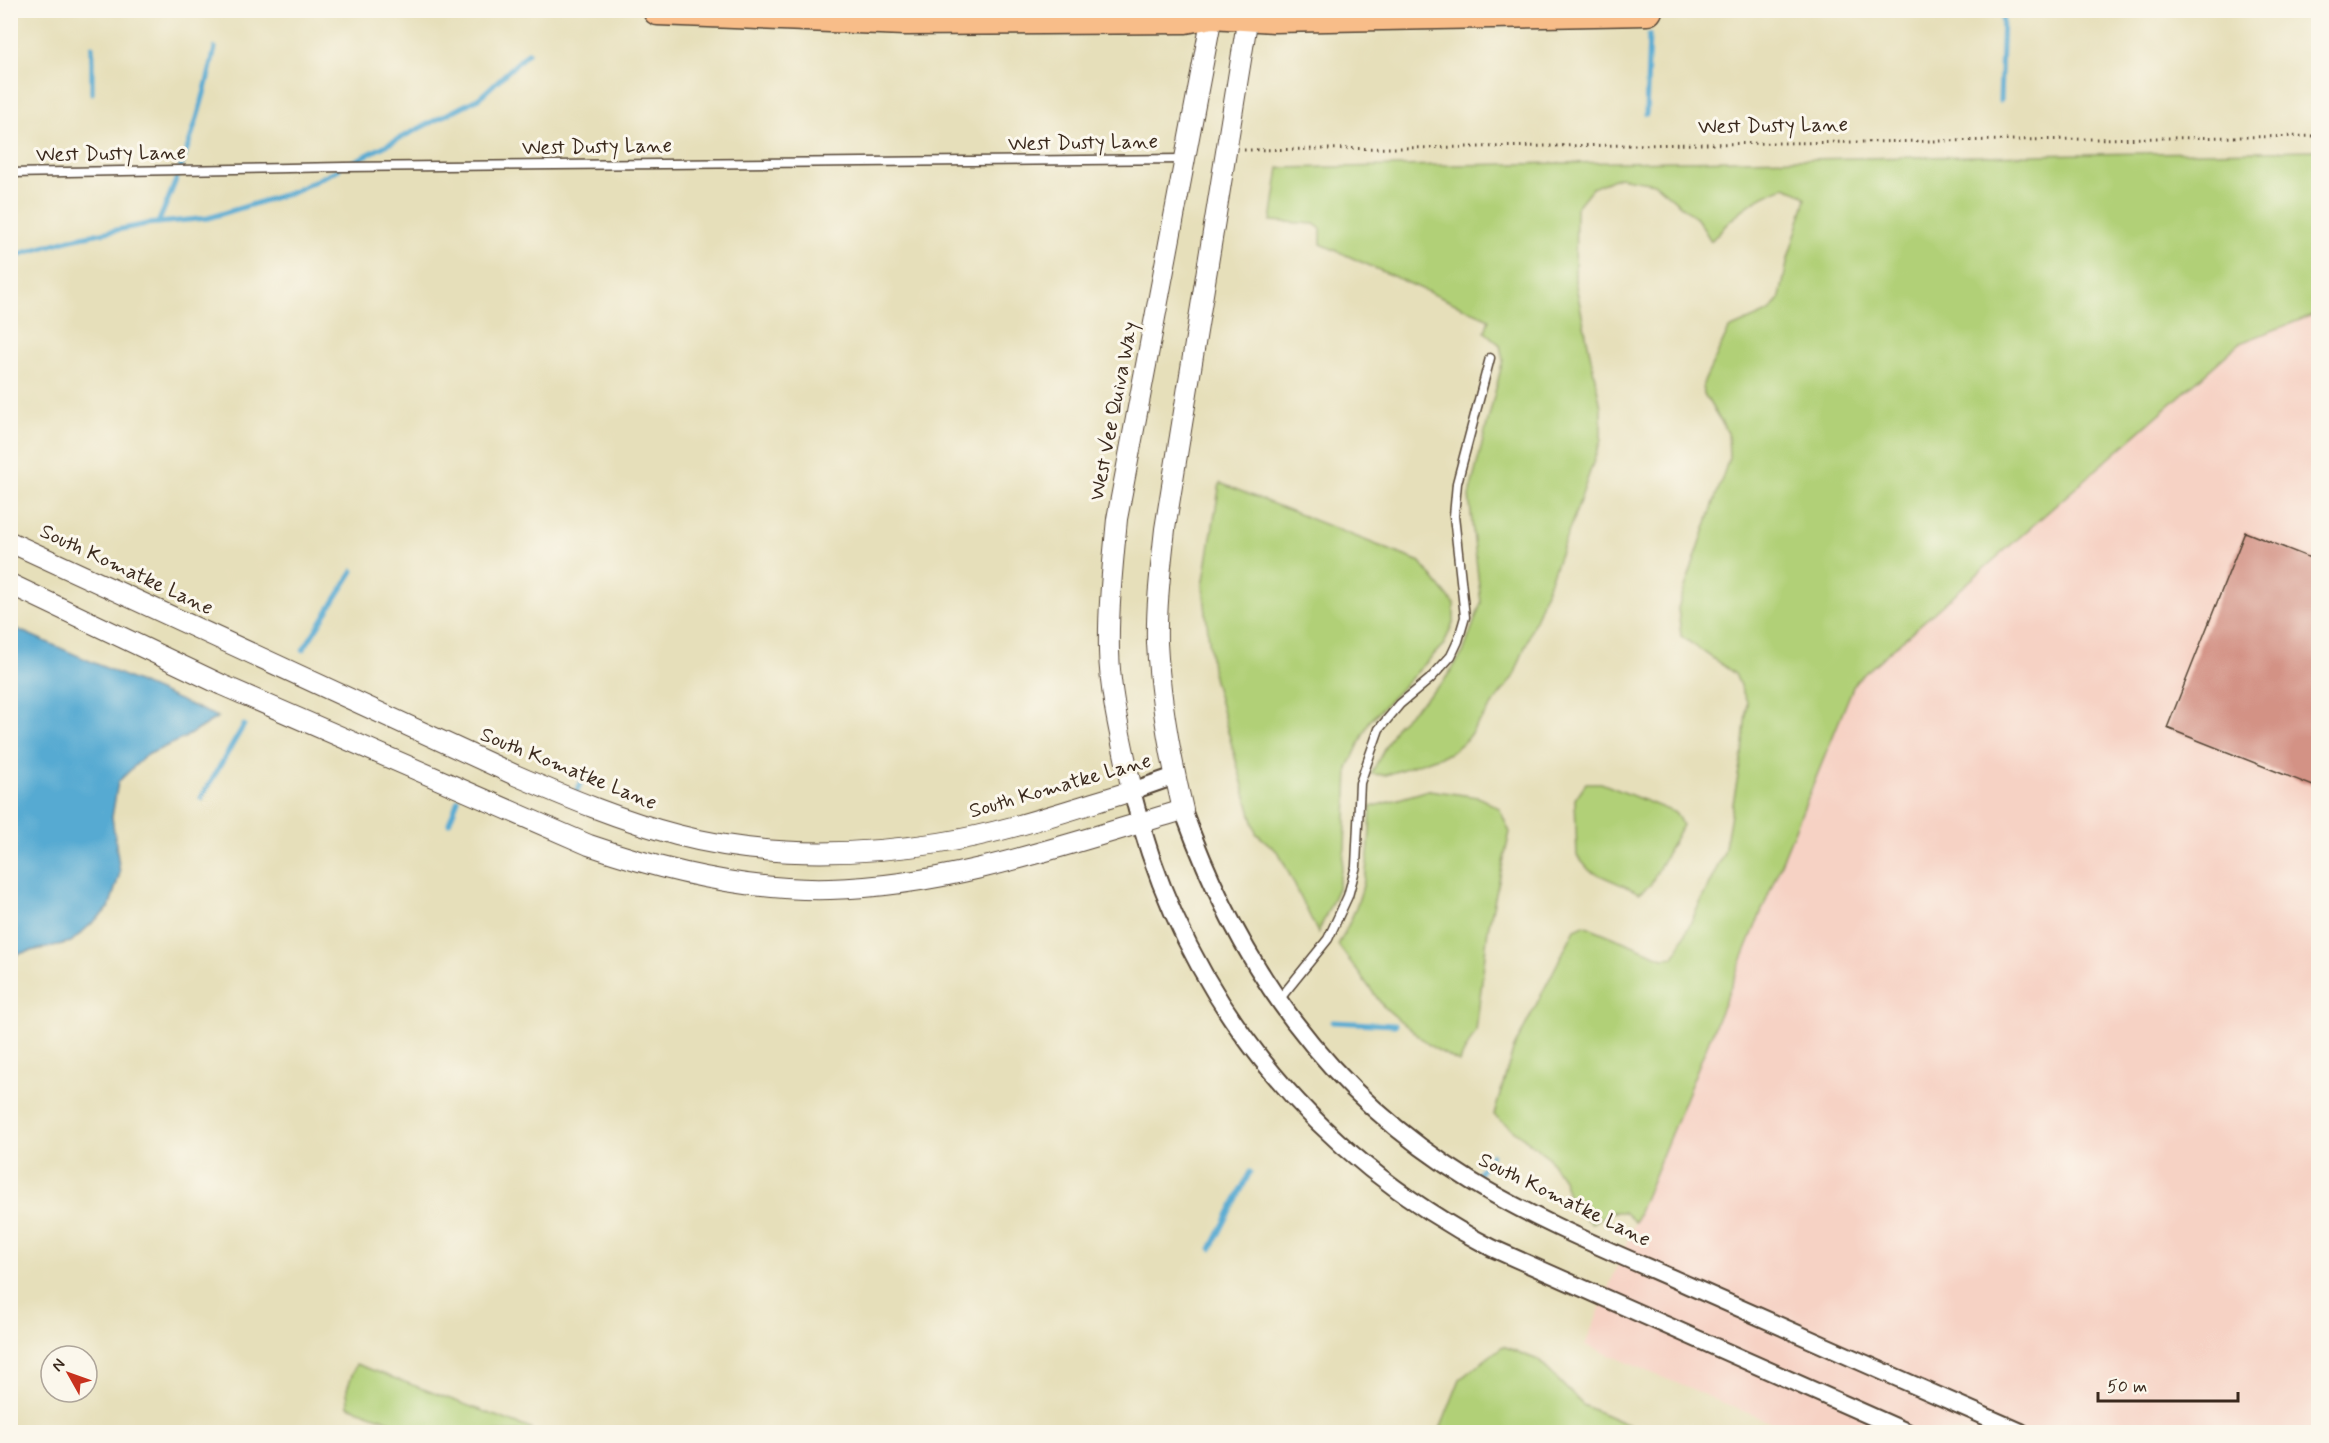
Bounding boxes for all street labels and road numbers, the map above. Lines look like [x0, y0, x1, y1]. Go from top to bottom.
street label: West Dusty Lane [1698, 111, 1848, 141]
street label: West Dusty Lane [1008, 128, 1158, 158]
street label: West Dusty Lane [522, 132, 672, 162]
street label: West Dusty Lane [36, 139, 186, 169]
street label: West Vee Quiva Way [1083, 319, 1145, 503]
street label: South Komatke Lane [35, 517, 218, 622]
street label: South Komatke Lane [476, 721, 661, 817]
street label: South Komatke Lane [966, 747, 1155, 825]
street label: South Komatke Lane [1474, 1146, 1655, 1254]

